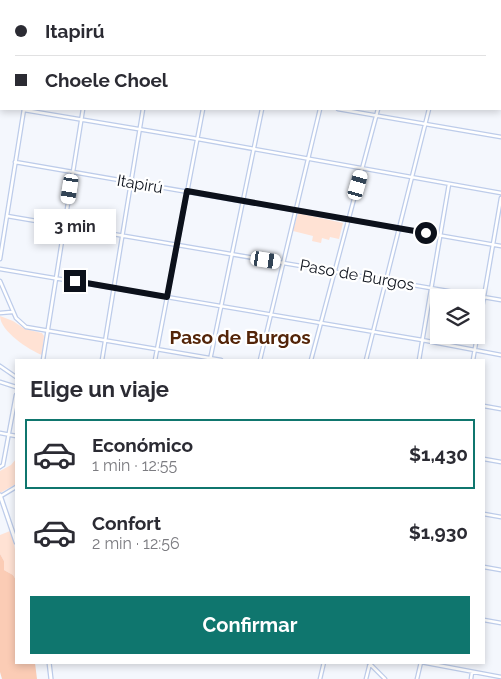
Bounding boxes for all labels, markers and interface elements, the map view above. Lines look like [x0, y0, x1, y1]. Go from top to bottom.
text: Itapirú [45, 20, 104, 42]
text: Choele Choel [45, 69, 168, 91]
car [346, 169, 369, 201]
street label: Itapirú [115, 171, 165, 197]
car [60, 173, 79, 205]
callout: 3 min [34, 208, 116, 244]
text: 3 min [54, 217, 96, 236]
route start [415, 222, 437, 244]
car [250, 250, 281, 270]
street label: Paso de Burgos [298, 256, 416, 294]
route end [64, 270, 86, 292]
map controls [430, 289, 485, 344]
button: layers [430, 289, 485, 344]
district label: Paso de Burgos [169, 326, 311, 348]
text: Elige un viaje [30, 376, 169, 402]
icon: car [32, 432, 77, 477]
text: Económico [92, 434, 193, 456]
text: $1,430 [409, 443, 468, 465]
text: 1 min · 12:55 [92, 456, 177, 475]
icon: car [32, 510, 77, 555]
text: Confort [92, 512, 161, 534]
text: $1,930 [409, 521, 468, 543]
text: 2 min · 12:56 [92, 534, 180, 553]
button: Confirmar [30, 596, 470, 654]

